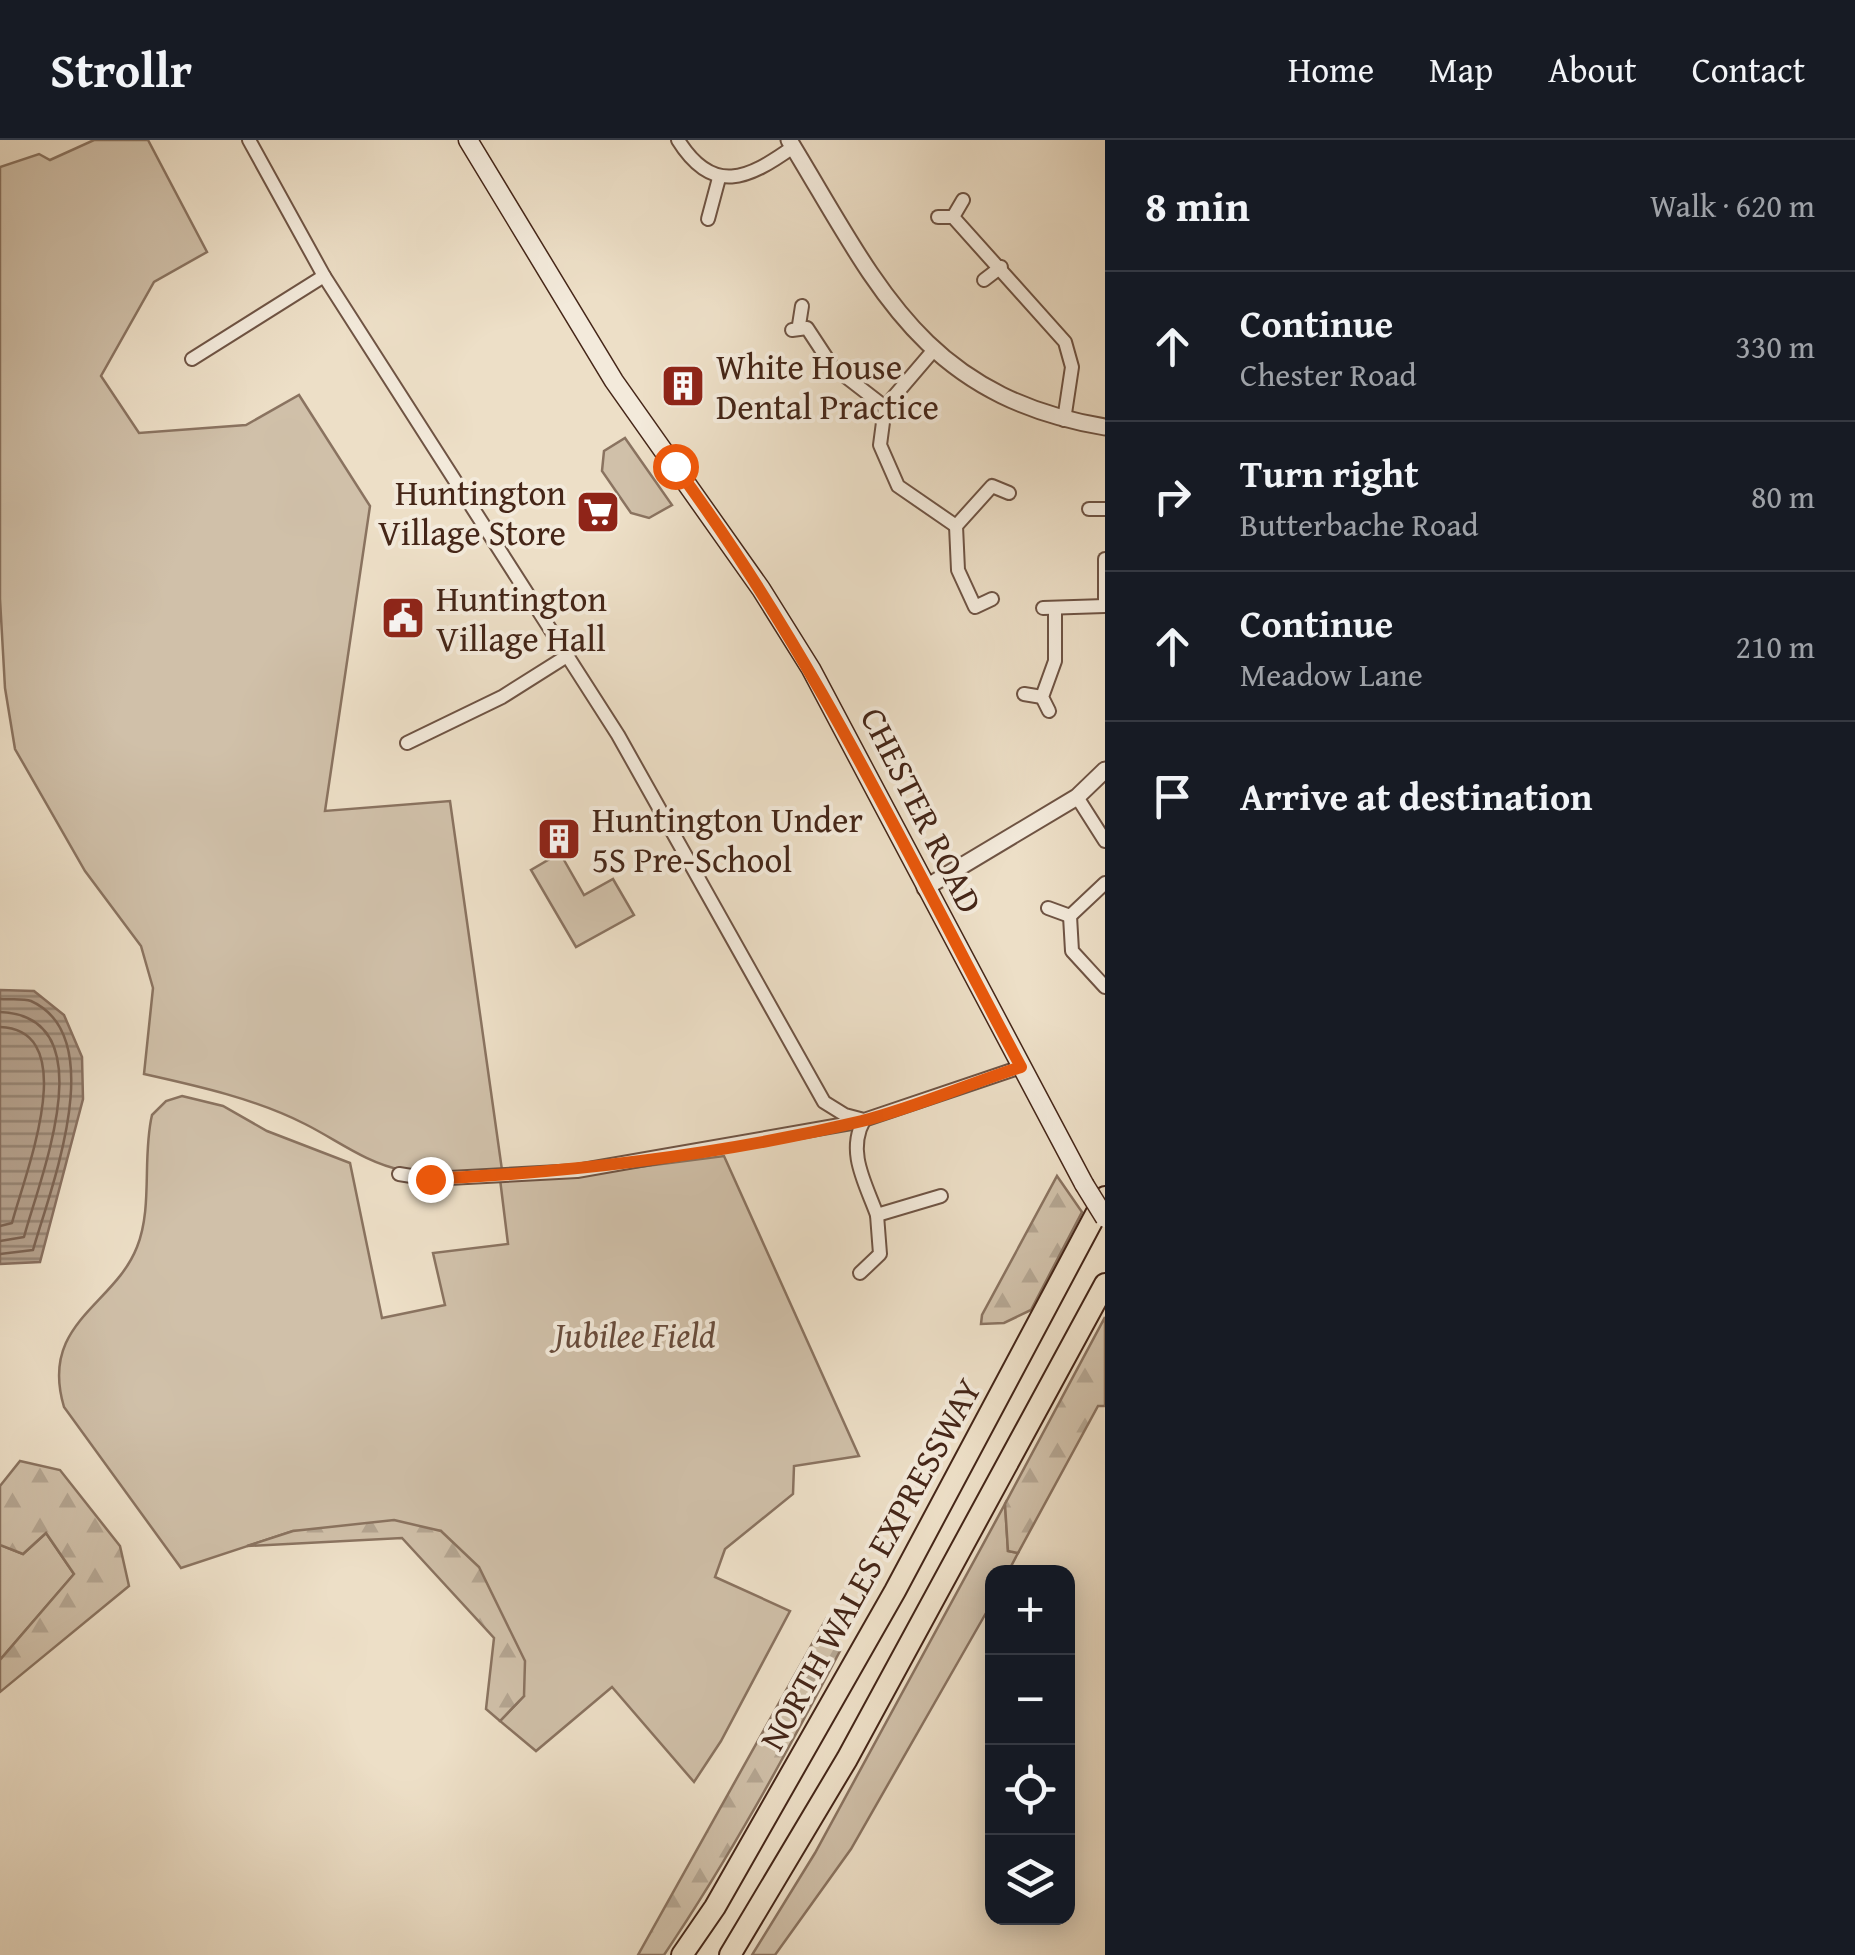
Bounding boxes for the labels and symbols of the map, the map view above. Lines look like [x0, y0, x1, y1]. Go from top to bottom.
place label: White House Dental Practice [716, 341, 939, 432]
building icon: White House Dental Practice [660, 363, 706, 409]
route start [653, 444, 699, 490]
place label: Huntington Village Store [378, 467, 566, 558]
supermarket icon: Huntington Village Store [575, 489, 621, 535]
place label: Huntington Village Hall [436, 573, 607, 664]
public building icon: Huntington Village Hall [380, 595, 426, 641]
street label: CHESTER ROAD [848, 698, 996, 922]
place label: Huntington Under 5S Pre-School [592, 794, 863, 885]
building icon: Huntington Under 5S Pre-School [536, 816, 582, 862]
route end [408, 1157, 454, 1203]
park label: Jubilee Field [549, 1309, 716, 1360]
street label: NORTH WALES EXPRESSWAY [746, 1369, 994, 1759]

